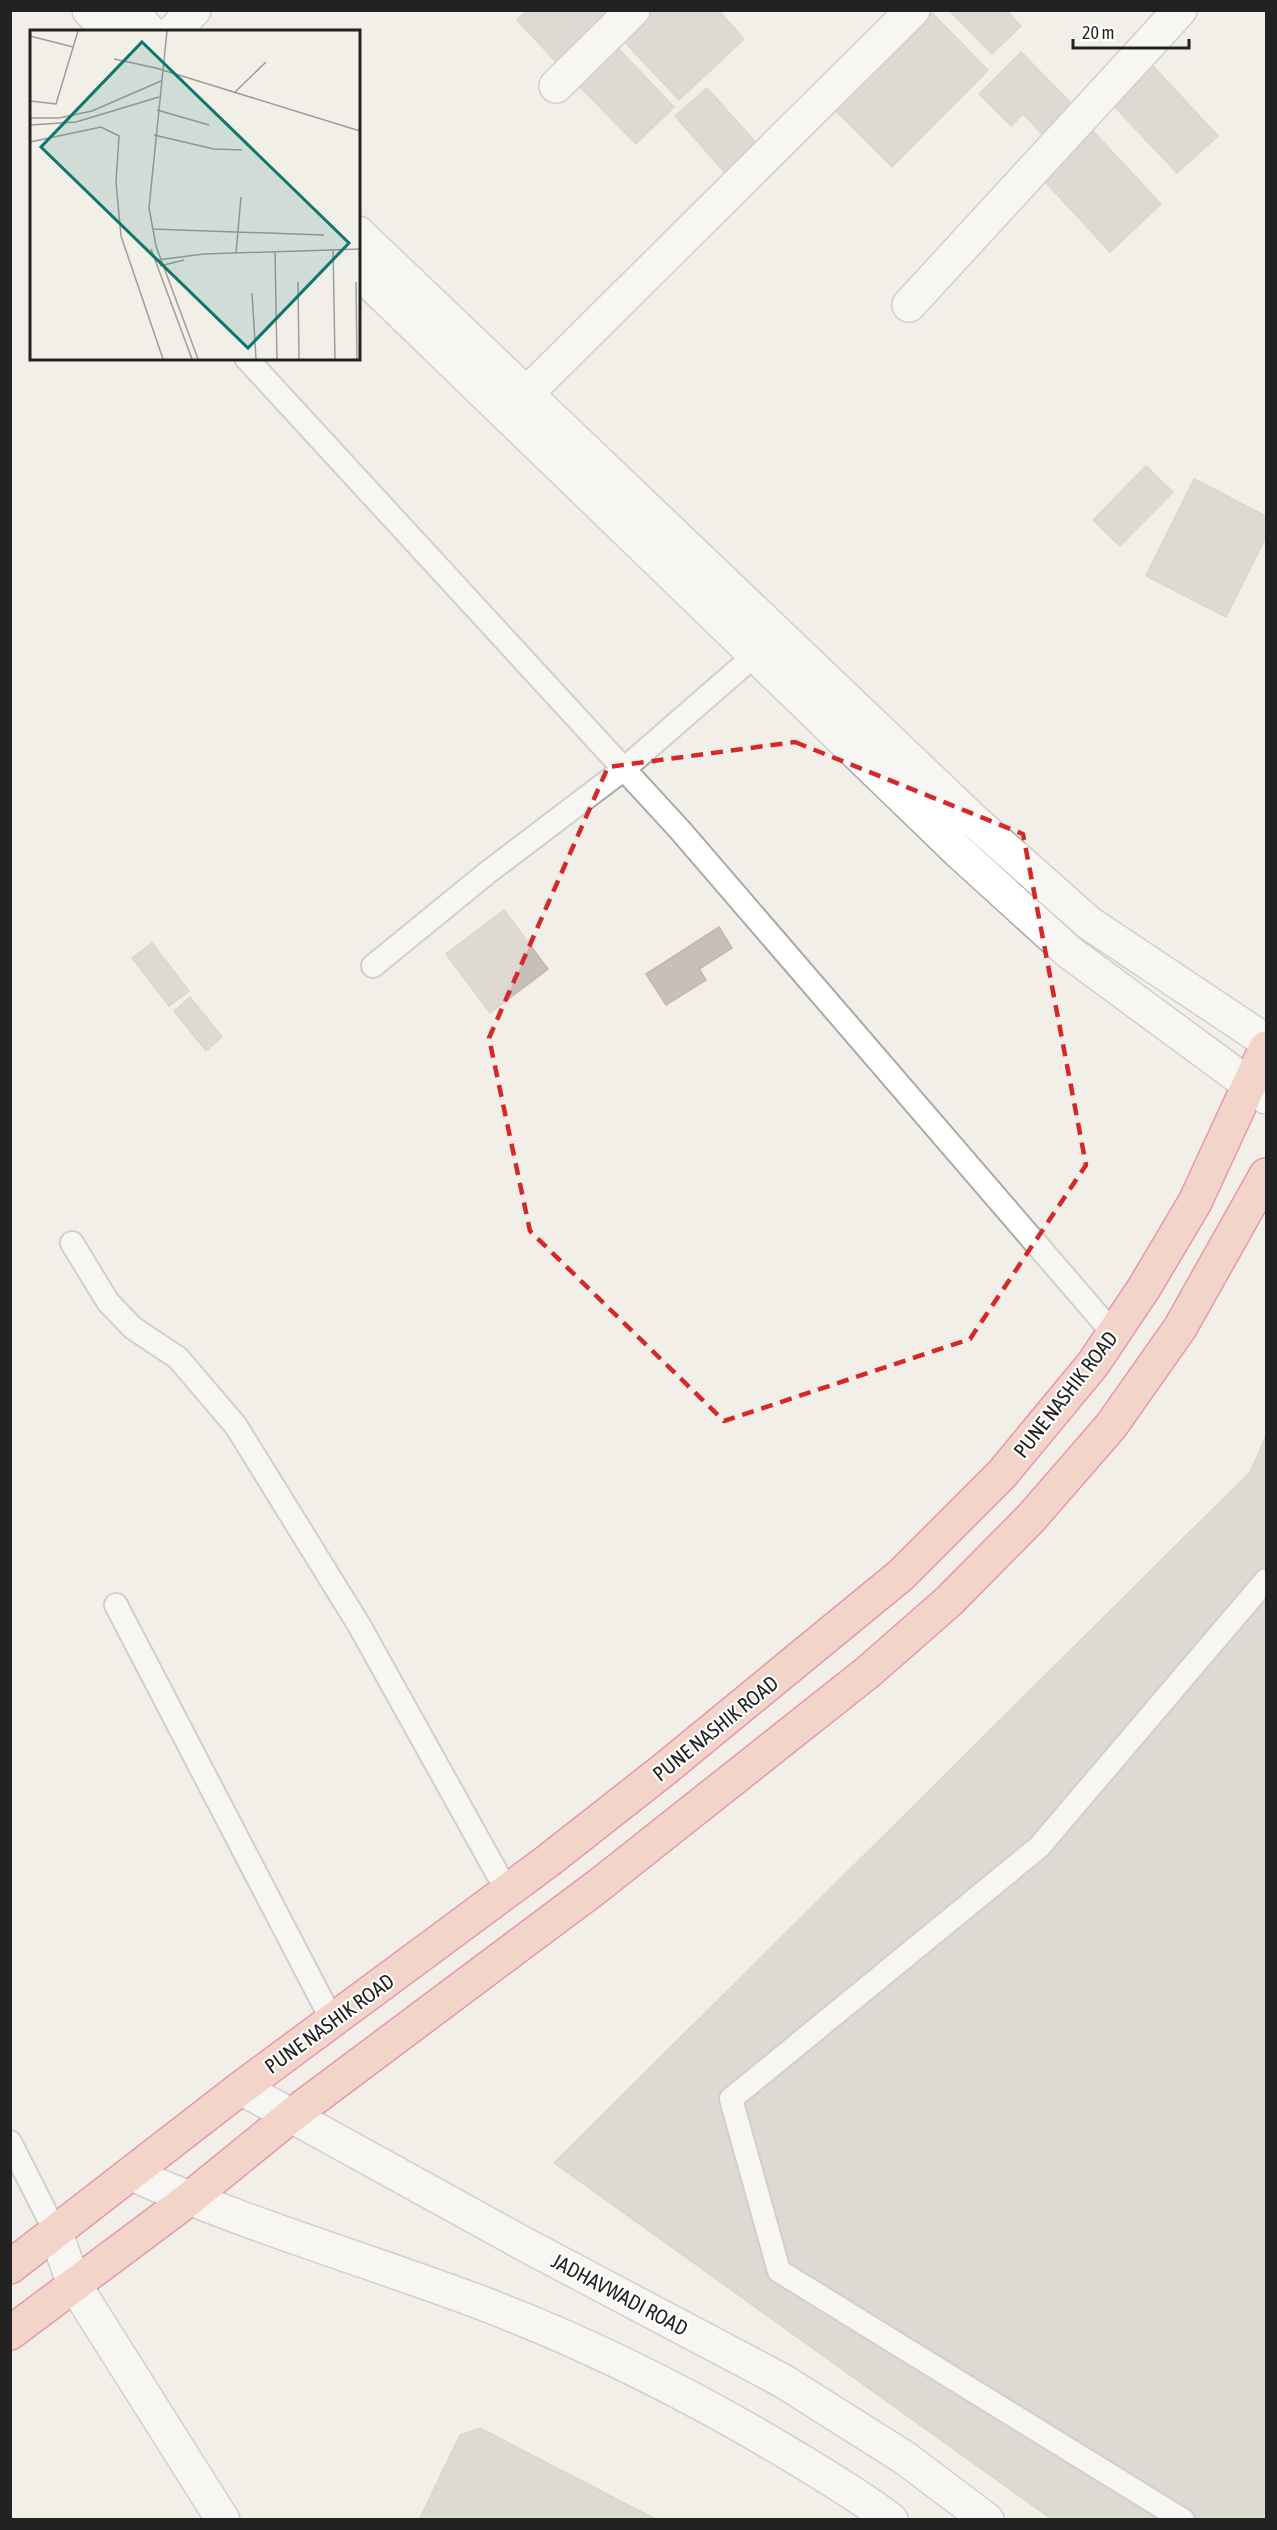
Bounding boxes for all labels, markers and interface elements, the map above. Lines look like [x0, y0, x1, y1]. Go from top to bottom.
scale bar [1073, 12, 1188, 50]
text: 20 m [1082, 22, 1114, 43]
inset map [30, 30, 360, 360]
street label: PUNE NASHIK ROAD [1008, 1326, 1122, 1462]
street label: PUNE NASHIK ROAD [648, 1670, 782, 1786]
street label: PUNE NASHIK ROAD [260, 1968, 398, 2078]
street label: JADHAVWADI ROAD [548, 2248, 692, 2340]

